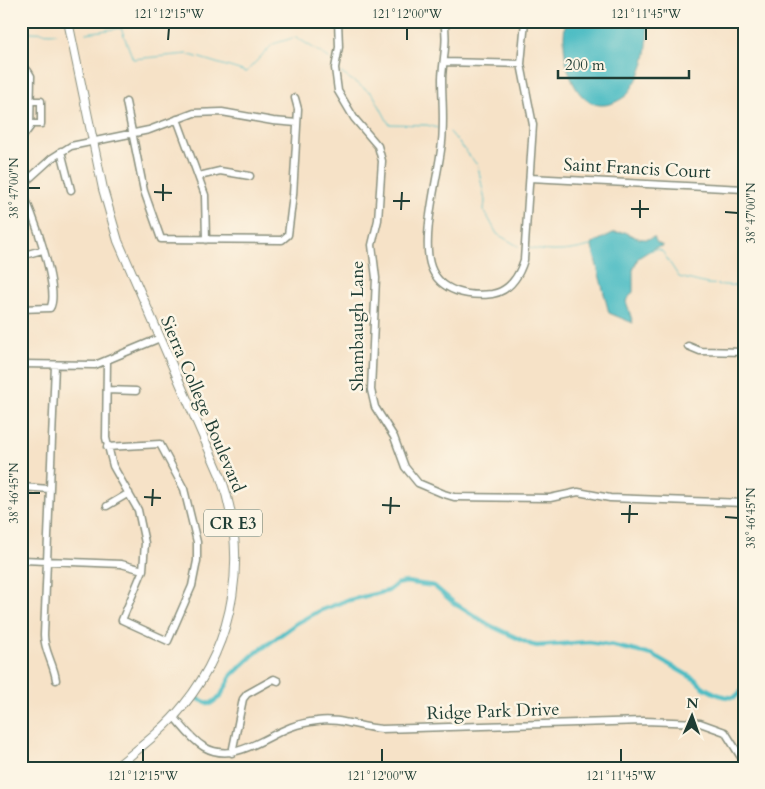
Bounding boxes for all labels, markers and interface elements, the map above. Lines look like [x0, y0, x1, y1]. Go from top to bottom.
text: 121°12'15"W [134, 6, 205, 22]
text: 121°12'00"W [372, 6, 443, 22]
text: 121°11'45"W [611, 6, 682, 22]
scale bar [558, 48, 689, 80]
text: 200 m [565, 55, 605, 75]
street label: Saint Francis Court [563, 152, 711, 185]
text: 38°47'00"N [6, 157, 22, 218]
text: 38°47'00"N [743, 182, 759, 243]
street label: Shambaugh Lane [345, 260, 370, 392]
street label: Sierra College Boulevard [154, 312, 251, 497]
text: 38°46'45"N [6, 462, 22, 523]
text: 38°46'45"N [743, 487, 759, 548]
road number: CR E3 [204, 509, 262, 536]
north arrow [668, 692, 718, 742]
text: N [686, 694, 699, 713]
street label: Ridge Park Drive [426, 697, 560, 726]
text: 121°12'15"W [108, 768, 179, 784]
text: 121°12'00"W [347, 768, 418, 784]
text: 121°11'45"W [586, 768, 657, 784]

